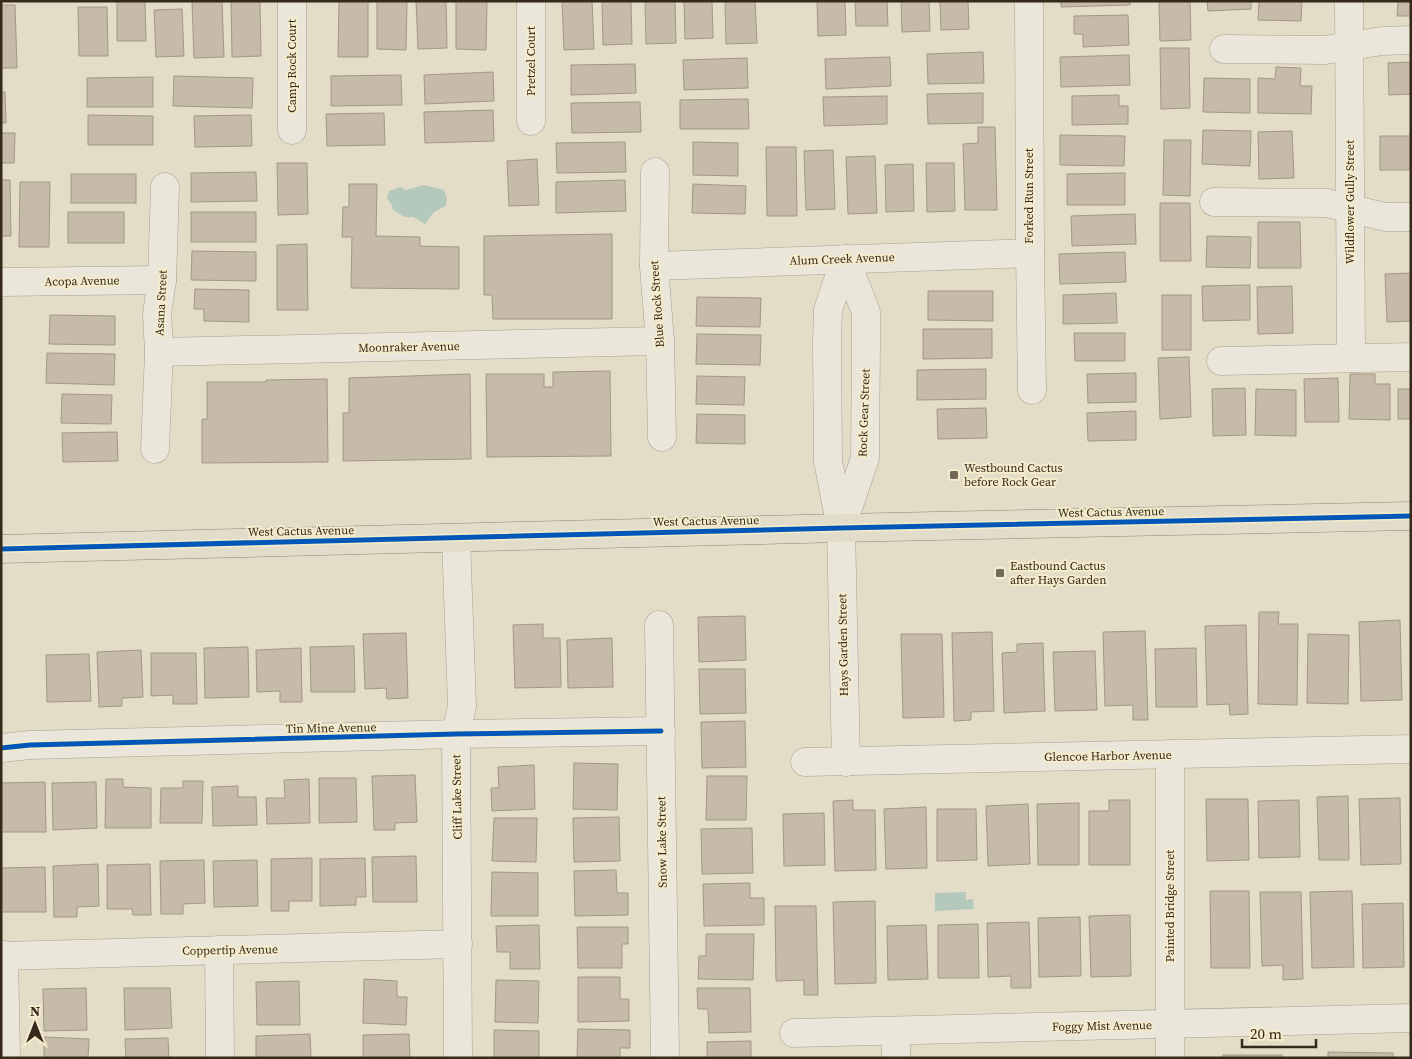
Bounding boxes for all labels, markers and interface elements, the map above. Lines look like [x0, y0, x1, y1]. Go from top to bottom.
street label: Camp Rock Court [284, 19, 300, 113]
street label: Pretzel Court [523, 26, 539, 96]
street label: Wildflower Gully Street [1342, 140, 1358, 264]
street label: Forked Run Street [1021, 148, 1037, 244]
street label: Alum Creek Avenue [789, 249, 895, 269]
street label: Blue Rock Street [646, 260, 668, 348]
street label: Asana Street [151, 269, 171, 337]
street label: Acopa Avenue [44, 272, 120, 290]
street label: Moonraker Avenue [358, 338, 460, 356]
street label: Rock Gear Street [854, 368, 874, 458]
place label: Westbound Cactus before Rock Gear [964, 460, 1063, 490]
marker: Westbound Cactus before Rock Gear [948, 469, 960, 481]
street label: West Cactus Avenue [1058, 503, 1164, 521]
street label: West Cactus Avenue [653, 512, 759, 530]
street label: West Cactus Avenue [248, 522, 354, 540]
place label: Eastbound Cactus after Hays Garden [1010, 558, 1106, 588]
marker: Eastbound Cactus after Hays Garden [994, 567, 1006, 579]
street label: Hays Garden Street [834, 594, 852, 696]
street label: Tin Mine Avenue [285, 719, 377, 737]
street label: Glencoe Harbor Avenue [1044, 747, 1172, 765]
street label: Cliff Lake Street [448, 754, 466, 840]
street label: Snow Lake Street [653, 796, 671, 888]
street label: Painted Bridge Street [1162, 850, 1178, 962]
street label: Coppertip Avenue [182, 941, 278, 959]
north arrow [10, 999, 60, 1049]
text: N [30, 1001, 40, 1021]
scale bar [1242, 1016, 1316, 1048]
street label: Foggy Mist Avenue [1052, 1017, 1152, 1035]
text: 20 m [1250, 1023, 1282, 1044]

